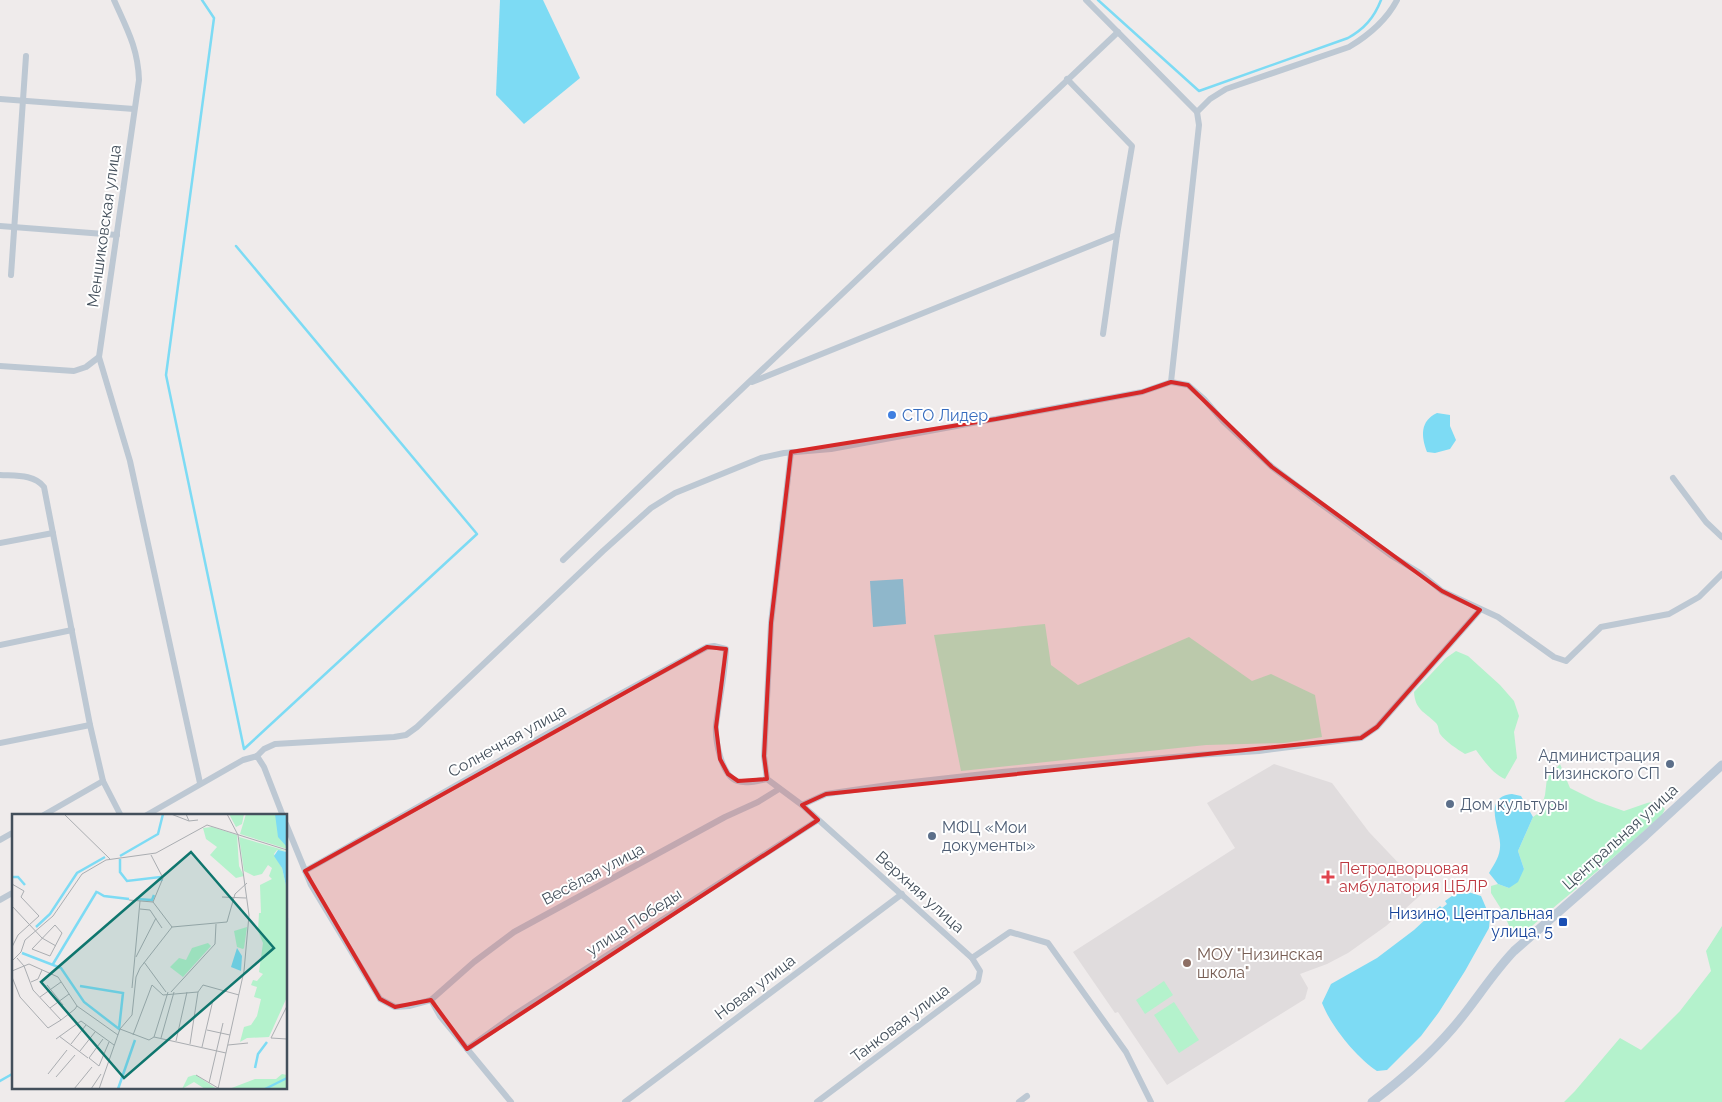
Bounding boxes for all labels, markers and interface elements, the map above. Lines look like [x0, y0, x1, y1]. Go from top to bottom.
street label: Меншиковская улица [83, 144, 125, 308]
place label: СТО Лидер [902, 406, 988, 425]
marker: СТО Лидер [886, 409, 898, 421]
street label: Солнечная улица [445, 701, 569, 781]
place label: Администрация Низинского СП [1538, 746, 1660, 783]
marker: Администрация Низинского СП [1664, 758, 1676, 770]
street label: Центральная улица [1558, 780, 1682, 894]
place label: Дом культуры [1460, 795, 1568, 814]
marker: Дом культуры [1444, 798, 1456, 810]
inset map [12, 814, 288, 1090]
place label: МФЦ «Мои документы» [942, 818, 1035, 855]
marker: МФЦ «Мои документы» [926, 830, 938, 842]
street label: Весёлая улица [539, 839, 647, 909]
street label: Верхняя улица [872, 847, 968, 937]
place label: Петродворцовая амбулатория ЦБЛР [1339, 859, 1487, 896]
marker: Петродворцовая амбулатория ЦБЛР [1321, 870, 1335, 884]
street label: улица Победы [583, 884, 685, 960]
place label: Низино, Центральная улица, 5 [1389, 904, 1553, 941]
marker: Низино, Центральная улица, 5 [1557, 916, 1569, 928]
place label: МОУ "Низинская школа" [1197, 945, 1323, 982]
street label: Новая улица [711, 951, 799, 1023]
marker: МОУ "Низинская школа" [1181, 957, 1193, 969]
street label: Танковая улица [847, 980, 953, 1066]

